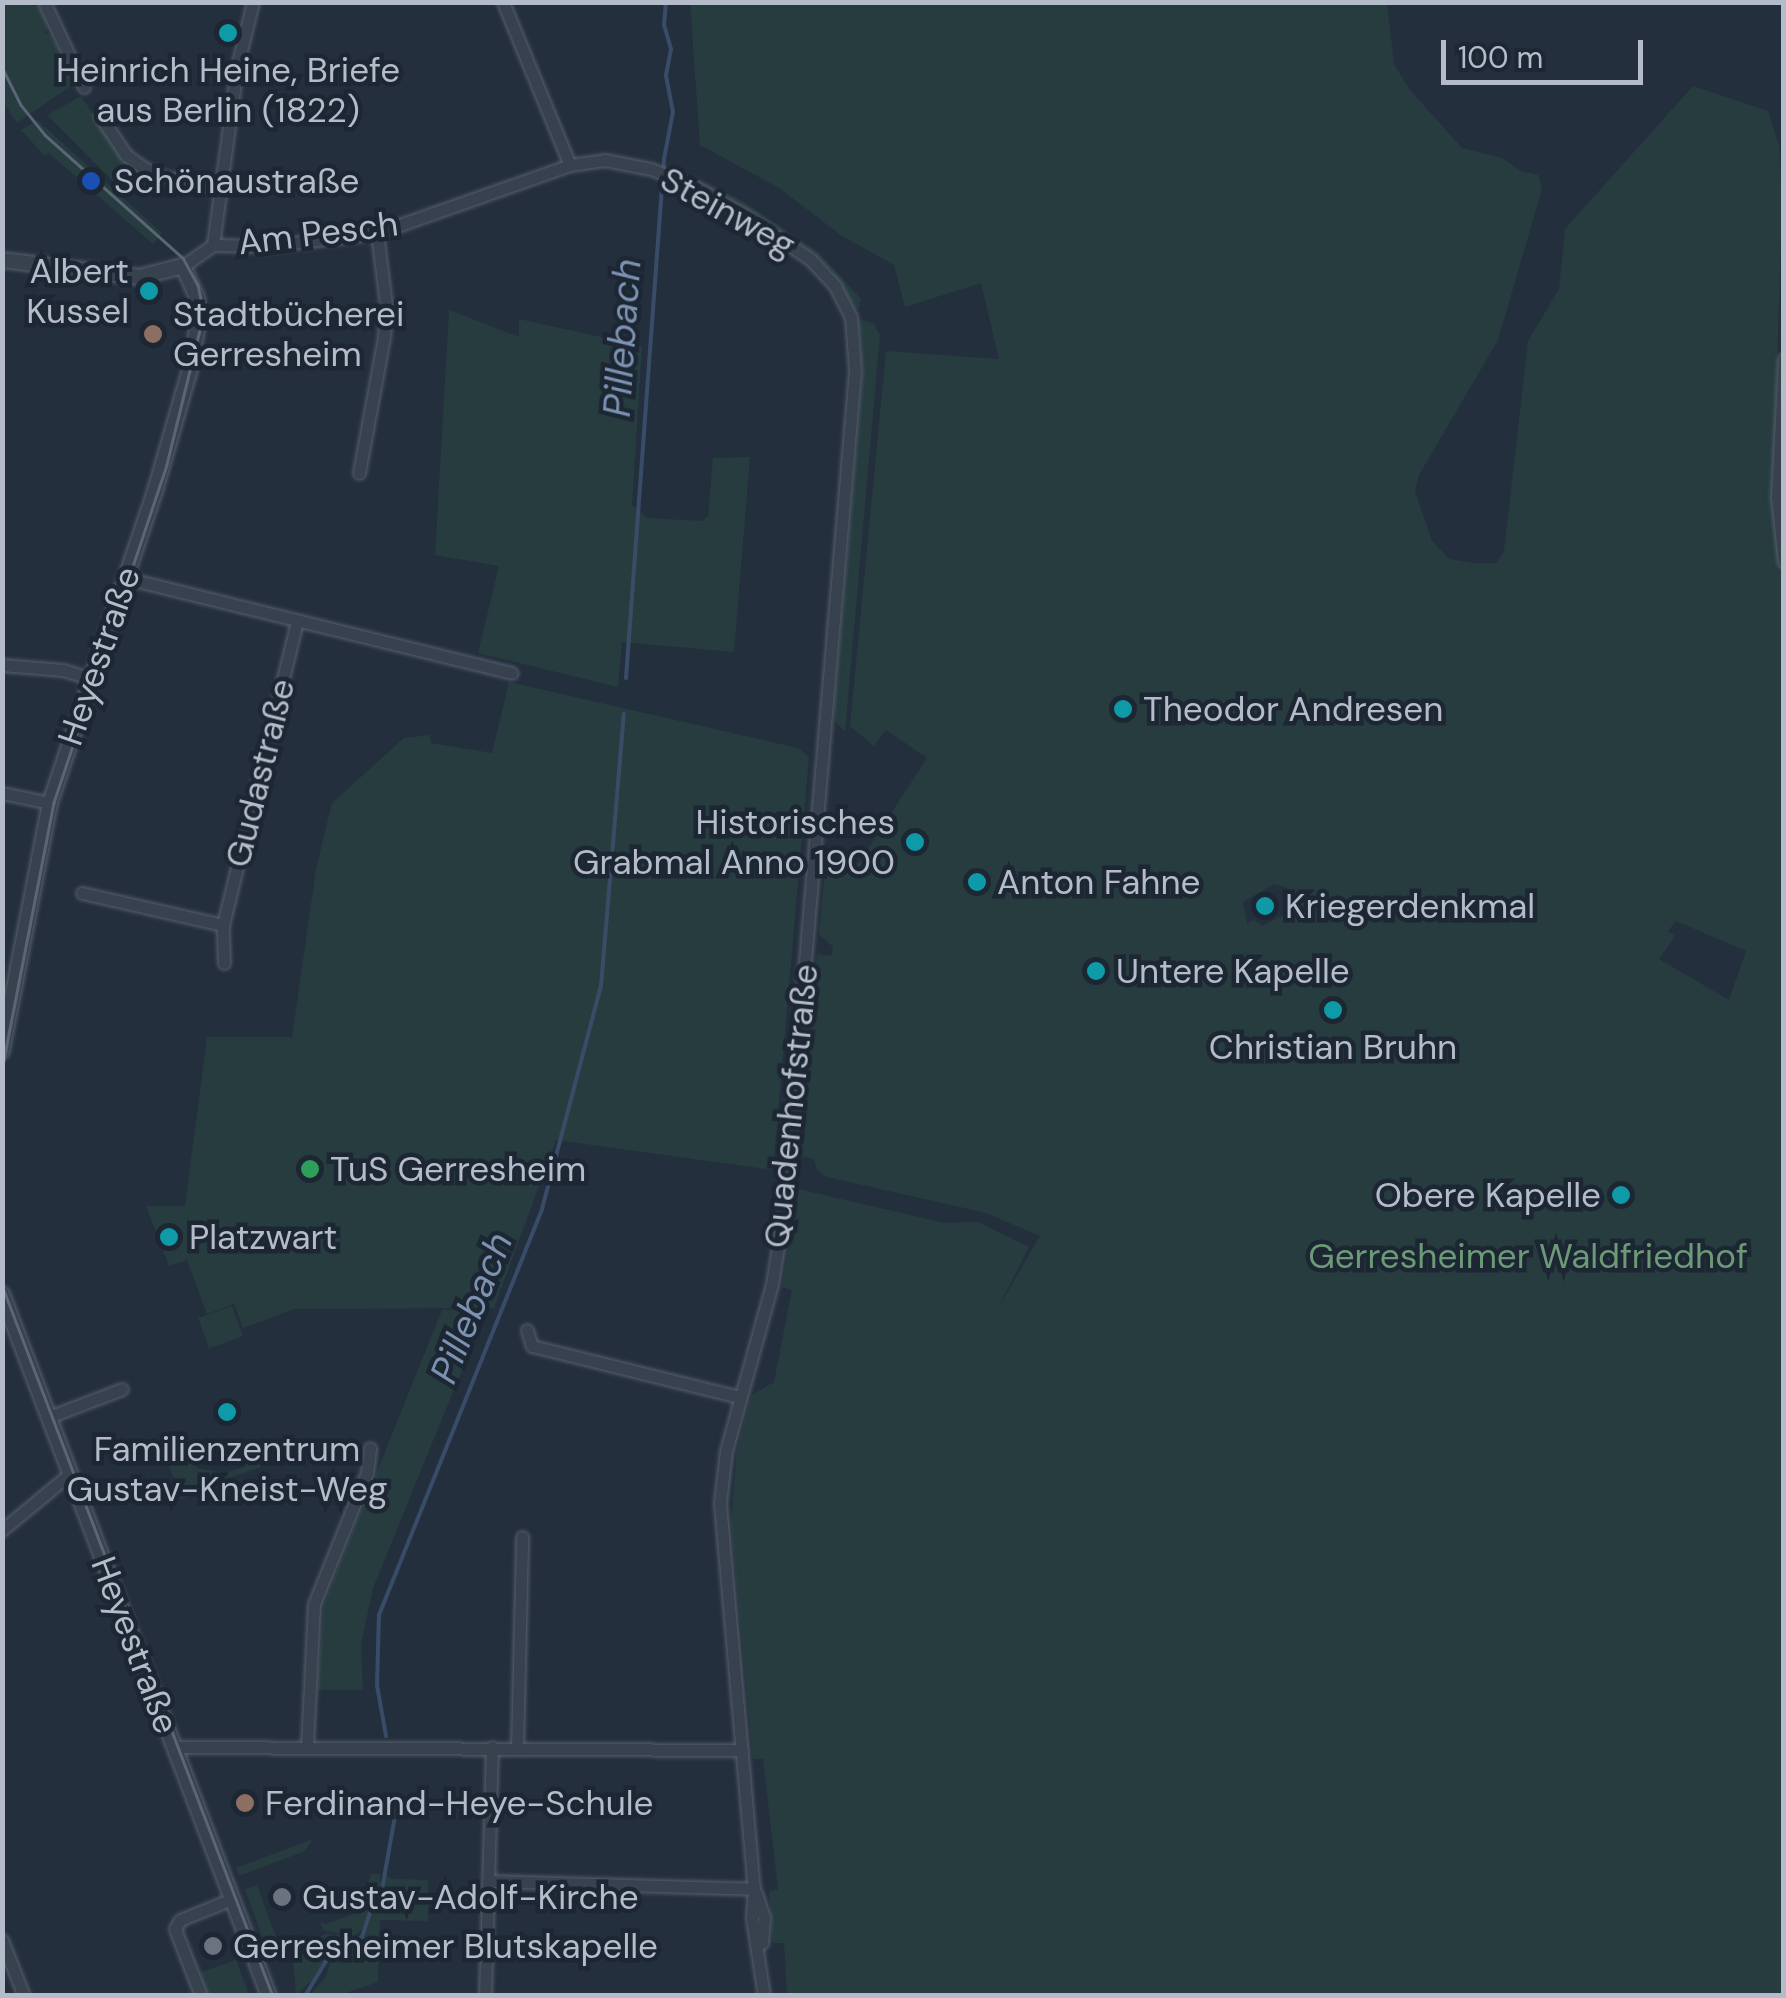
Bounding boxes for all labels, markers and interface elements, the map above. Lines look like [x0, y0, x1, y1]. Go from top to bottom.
scale bar [1446, 20, 1648, 82]
marker: Heinrich Heine, Briefe aus Berlin (1822) [217, 22, 239, 44]
text: 100 m [1458, 38, 1543, 77]
place label: Heinrich Heine, Briefe aus Berlin (1822) [56, 49, 400, 131]
street label: Steinweg [653, 158, 803, 266]
place label: Schönaustraße [114, 160, 359, 202]
marker: Schönaustraße [78, 168, 104, 194]
street label: Am Pesch [236, 202, 400, 264]
place label: Albert Kussel [26, 250, 129, 332]
water label: Pillebach [595, 257, 651, 419]
marker: Albert Kussel [138, 280, 160, 302]
place label: Stadtbücherei Gerresheim [173, 293, 404, 375]
marker: Stadtbücherei Gerresheim [142, 323, 164, 345]
street label: Heyestraße [49, 561, 149, 751]
street label: Gudastraße [216, 674, 304, 872]
place label: Theodor Andresen [1143, 688, 1443, 730]
marker: Theodor Andresen [1112, 698, 1134, 720]
place label: Historisches Grabmal Anno 1900 [573, 801, 895, 883]
marker: Historisches Grabmal Anno 1900 [904, 831, 926, 853]
place label: Anton Fahne [997, 861, 1200, 903]
marker: Anton Fahne [966, 871, 988, 893]
place label: Kriegerdenkmal [1285, 885, 1535, 927]
marker: Kriegerdenkmal [1254, 895, 1276, 917]
place label: Untere Kapelle [1116, 950, 1350, 992]
marker: Untere Kapelle [1085, 960, 1107, 982]
street label: Quadenhofstraße [755, 962, 827, 1250]
marker: Christian Bruhn [1322, 999, 1344, 1021]
place label: Christian Bruhn [1209, 1026, 1457, 1068]
place label: TuS Gerresheim [330, 1148, 586, 1190]
marker: TuS Gerresheim [299, 1158, 321, 1180]
place label: Obere Kapelle [1375, 1174, 1601, 1216]
marker: Obere Kapelle [1610, 1184, 1632, 1206]
place label: Platzwart [189, 1216, 337, 1258]
marker: Platzwart [158, 1226, 180, 1248]
water label: Pillebach [421, 1226, 523, 1390]
park label: Gerresheimer Waldfriedhof [1308, 1235, 1748, 1277]
marker: Familienzentrum Gustav-Kneist-Weg [216, 1401, 238, 1423]
place label: Familienzentrum Gustav-Kneist-Weg [66, 1428, 388, 1510]
street label: Heyestraße [82, 1551, 188, 1739]
place label: Ferdinand-Heye-Schule [265, 1782, 653, 1824]
marker: Ferdinand-Heye-Schule [234, 1792, 256, 1814]
place label: Gustav-Adolf-Kirche [302, 1876, 639, 1918]
marker: Gustav-Adolf-Kirche [271, 1886, 293, 1908]
place label: Gerresheimer Blutskapelle [233, 1925, 658, 1967]
marker: Gerresheimer Blutskapelle [202, 1935, 224, 1957]

